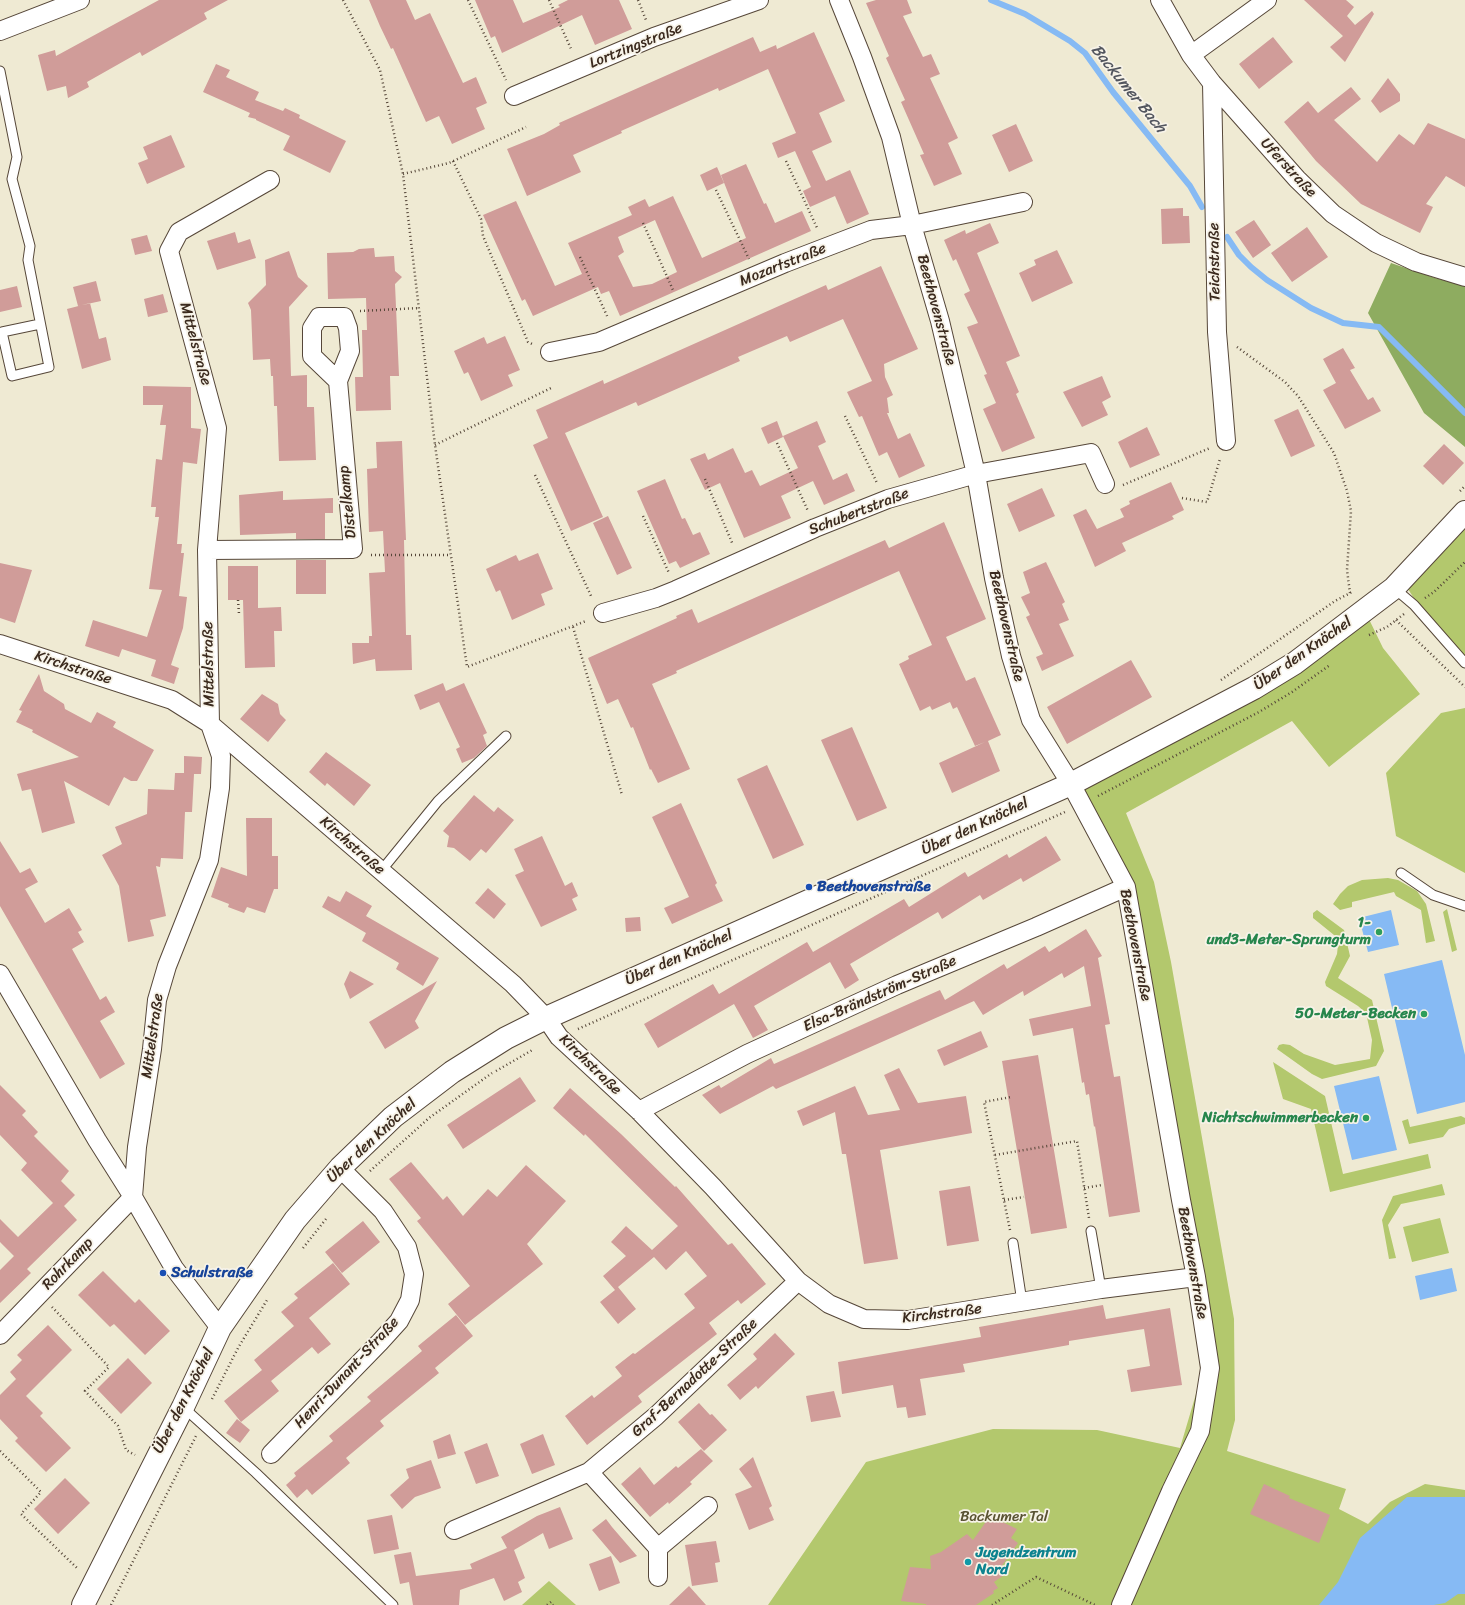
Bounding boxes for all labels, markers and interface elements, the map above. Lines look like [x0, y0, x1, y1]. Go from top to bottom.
street label: Lortzingstraße [587, 19, 685, 73]
water label: Backumer Bach [1086, 41, 1170, 137]
street label: Uferstraße [1256, 135, 1320, 201]
street label: Teichstraße [1205, 223, 1225, 301]
street label: Mozartstraße [737, 239, 829, 291]
street label: Beethovenstraße [913, 253, 959, 367]
street label: Mittelstraße [175, 300, 215, 388]
street label: Distelkamp [335, 465, 361, 539]
street label: Schubertstraße [806, 485, 912, 539]
street label: Beethovenstraße [984, 569, 1028, 683]
street label: Über den Knöchel [1250, 613, 1356, 695]
street label: Mittelstraße [199, 621, 219, 707]
street label: Kirchstraße [32, 647, 114, 689]
street label: Über den Knöchel [919, 794, 1031, 860]
street label: Kirchstraße [316, 813, 388, 879]
place label: Beethovenstraße [817, 878, 931, 896]
marker: Beethovenstraße [804, 882, 814, 892]
street label: Beethovenstraße [1115, 887, 1155, 1003]
place label: 1- und3-Meter-Sprungturm [1206, 914, 1371, 949]
street label: Über den Knöchel [622, 926, 736, 990]
marker: 1- und3-Meter-Sprungturm [1374, 927, 1384, 937]
street label: Elsa-Brändström-Straße [801, 952, 959, 1036]
street label: Mittelstraße [138, 992, 168, 1080]
place label: 50-Meter-Becken [1295, 1005, 1416, 1023]
marker: 50-Meter-Becken [1419, 1009, 1429, 1019]
street label: Kirchstraße [555, 1031, 625, 1099]
street label: Über den Knöchel [324, 1095, 420, 1187]
place label: Nichtschwimmerbecken [1202, 1109, 1358, 1127]
marker: Nichtschwimmerbecken [1361, 1113, 1371, 1123]
street label: Beethovenstraße [1173, 1205, 1211, 1321]
street label: Rohrkamp [39, 1234, 97, 1294]
place label: Schulstraße [171, 1264, 253, 1282]
marker: Schulstraße [158, 1268, 168, 1278]
street label: Kirchstraße [901, 1300, 983, 1328]
street label: Henri-Dunant-Straße [291, 1314, 403, 1432]
street label: Graf-Bernadotte-Straße [628, 1315, 762, 1441]
street label: Über den Knöchel [150, 1345, 218, 1457]
park label: Backumer Tal [960, 1508, 1048, 1526]
place label: Jugendzentrum Nord [976, 1544, 1077, 1579]
marker: Jugendzentrum Nord [963, 1557, 973, 1567]

